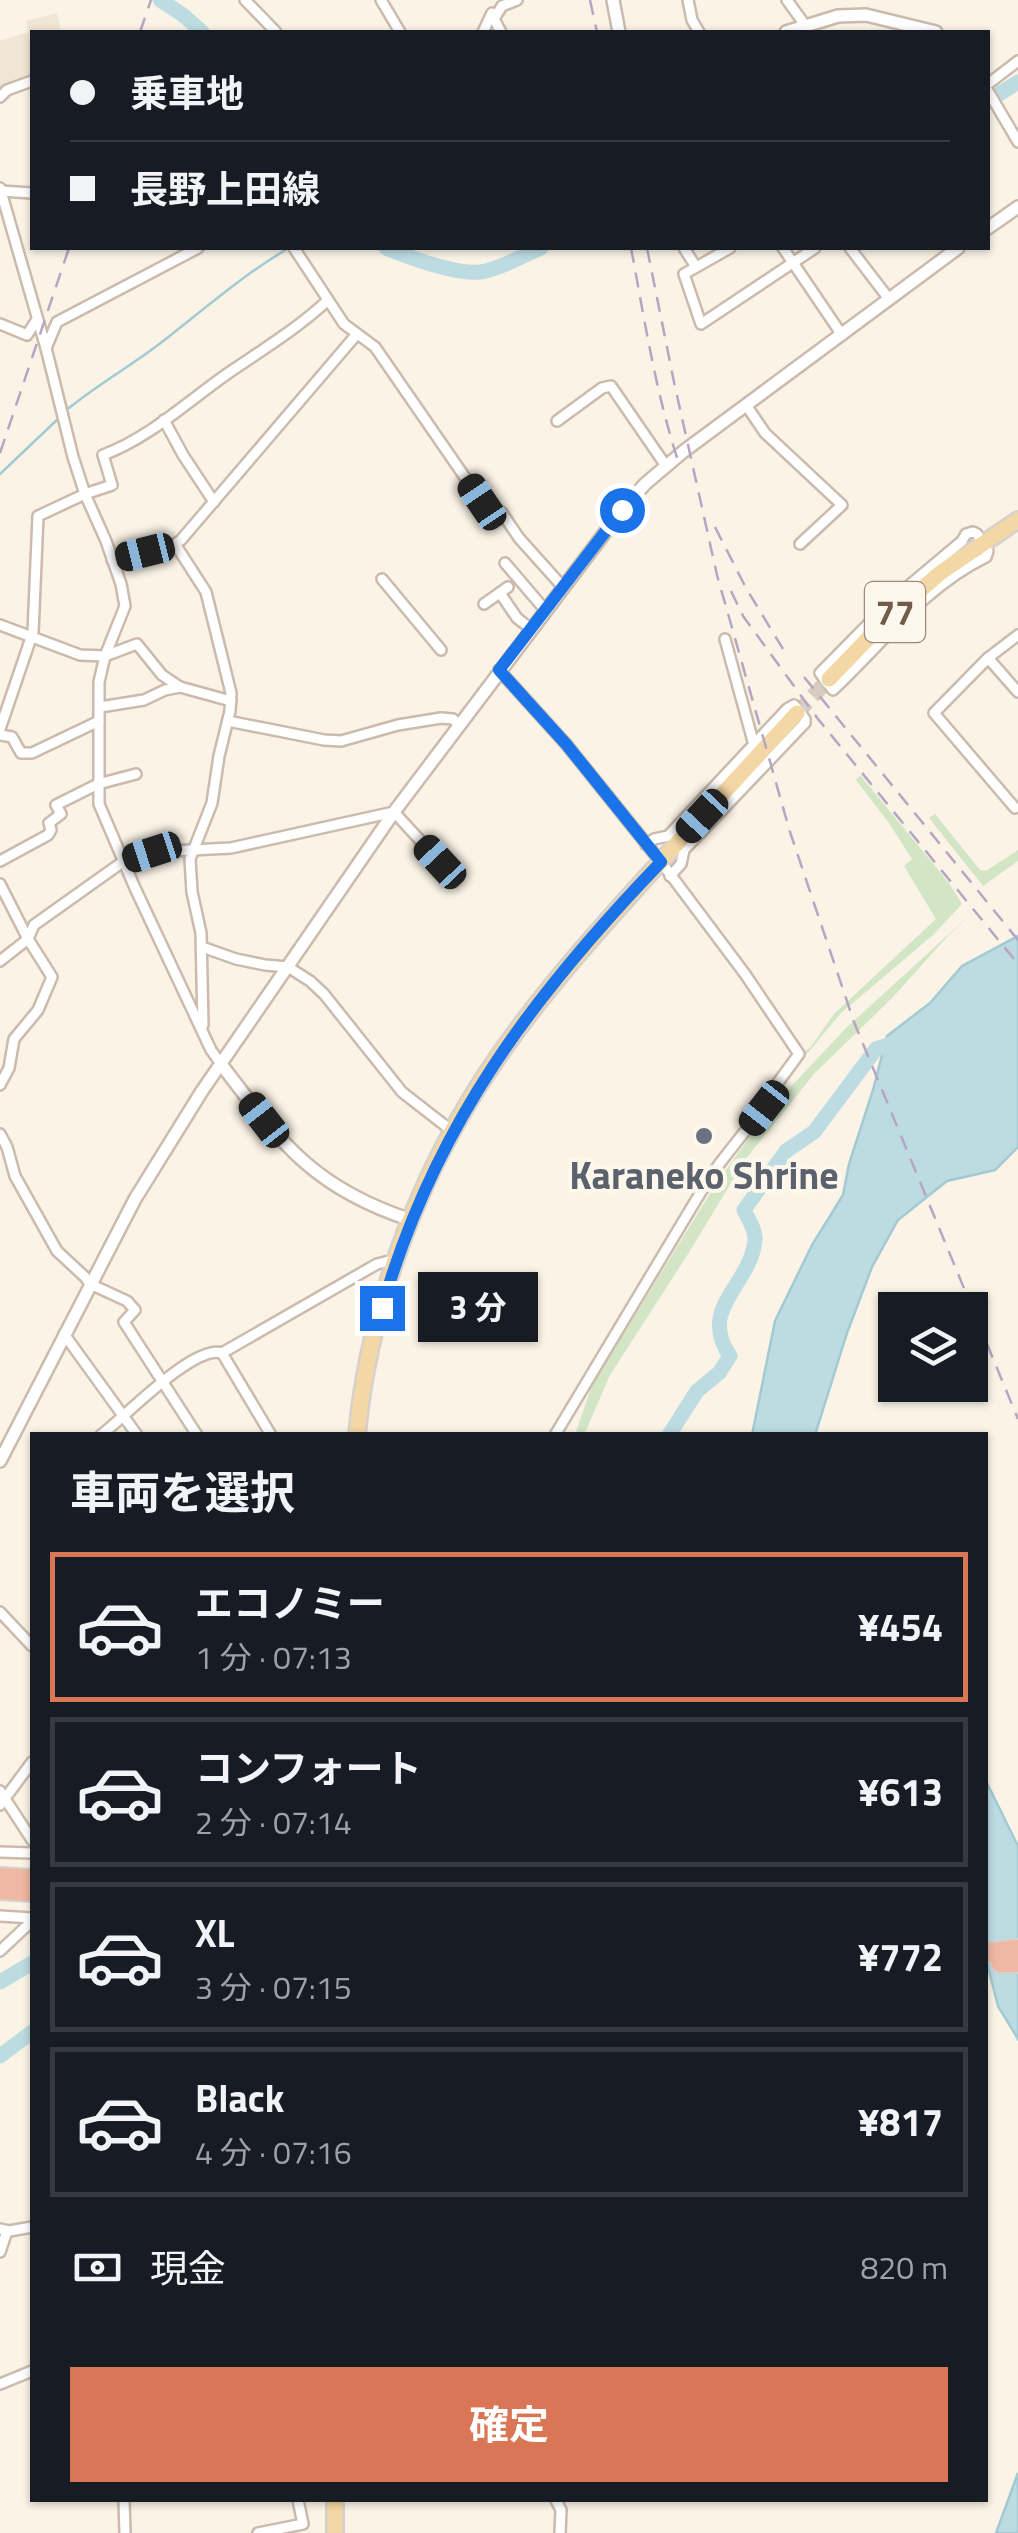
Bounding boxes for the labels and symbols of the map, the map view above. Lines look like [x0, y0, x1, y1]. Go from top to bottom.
car [453, 469, 511, 535]
route start [600, 488, 645, 533]
car [112, 530, 178, 574]
road number: 77 [865, 582, 925, 642]
car [671, 784, 733, 848]
car [119, 828, 185, 876]
car [409, 830, 471, 894]
car [734, 1075, 794, 1141]
car [234, 1087, 294, 1153]
marker: Karaneko Shrine [693, 1125, 715, 1147]
place label: Karaneko Shrine [569, 1146, 839, 1204]
callout: 3 分 [417, 1273, 537, 1343]
route end [360, 1286, 405, 1331]

